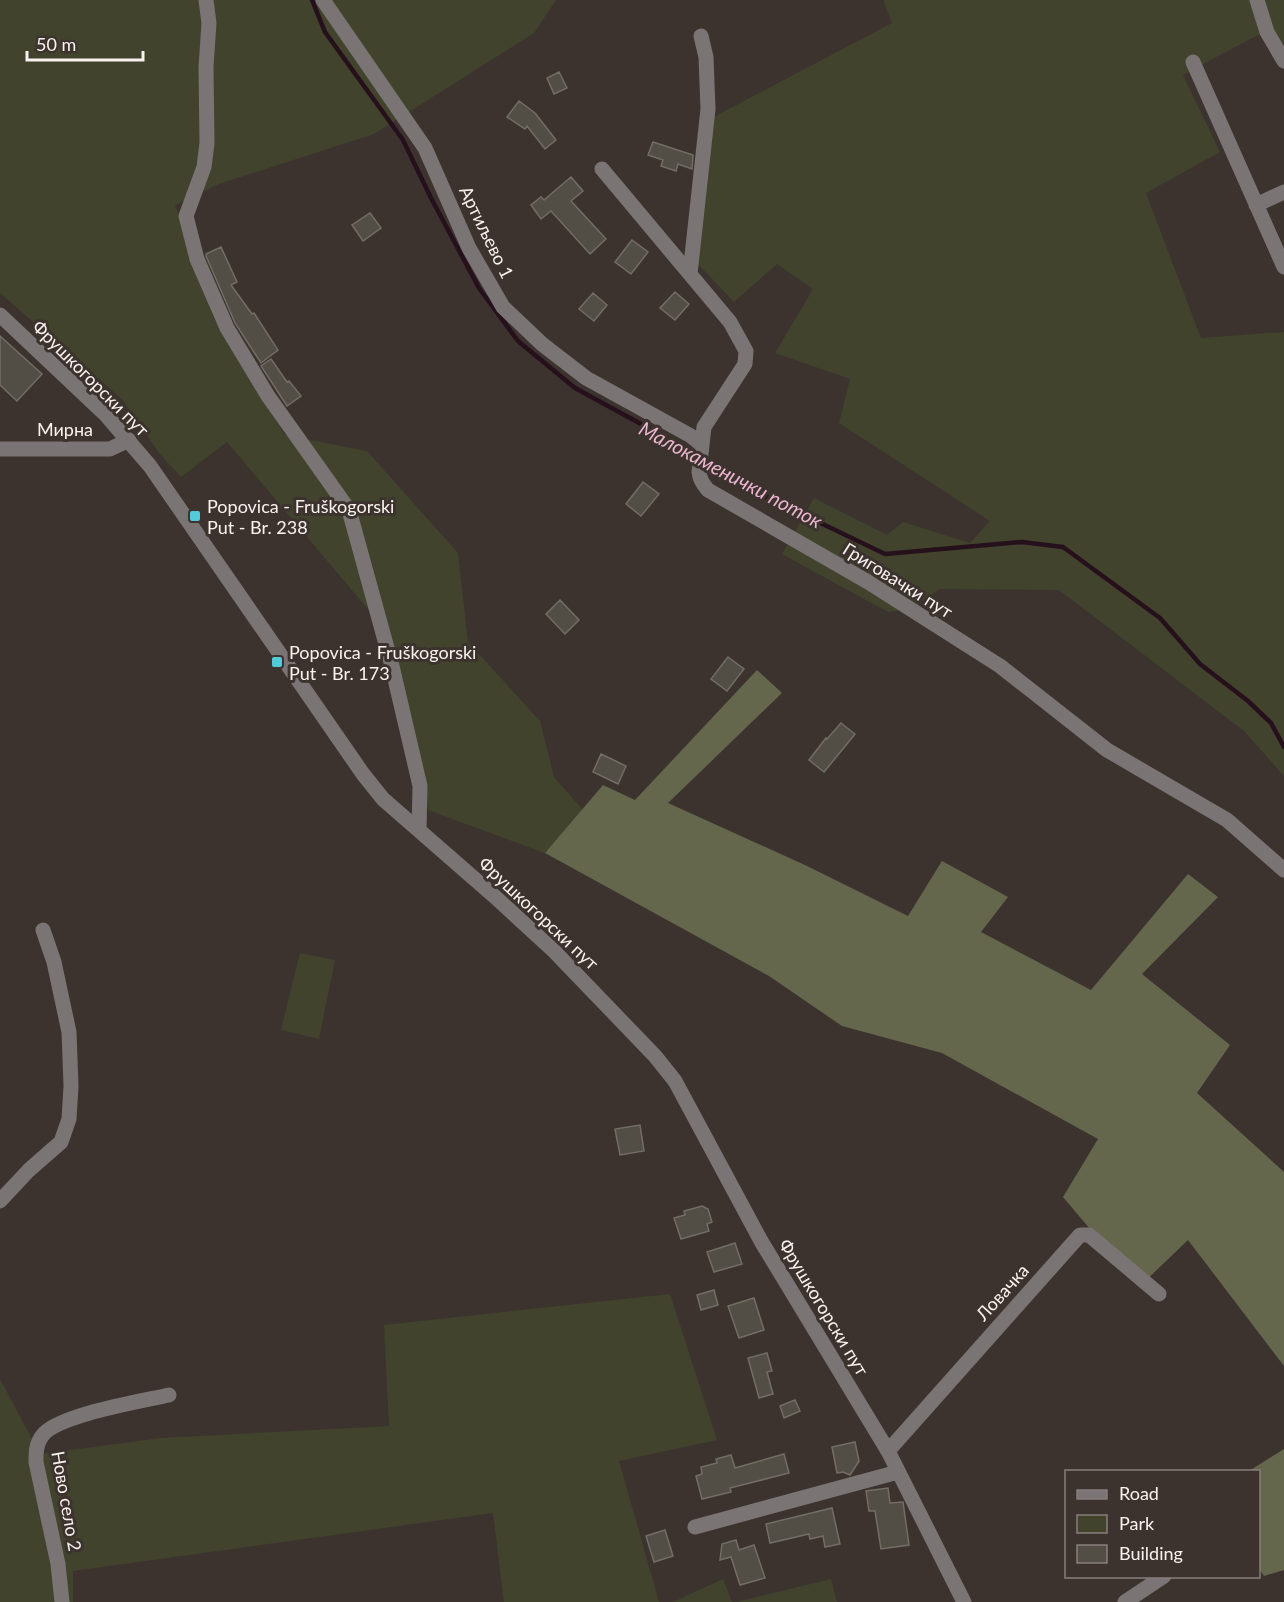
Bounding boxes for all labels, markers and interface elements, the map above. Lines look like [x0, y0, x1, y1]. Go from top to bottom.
scale bar [27, 24, 142, 62]
text: 50 m [36, 33, 76, 55]
street label: Артиљево 1 [455, 182, 519, 282]
street label: Фрушкогорски пут [28, 315, 154, 441]
water label: Малокаменички поток [635, 416, 827, 533]
street label: Мирна [37, 418, 93, 440]
place label: Popovica - Fruškogorski Put - Br. 238 [207, 495, 394, 538]
marker: Popovica - Fruškogorski Put - Br. 238 [188, 509, 202, 523]
street label: Григовачки пут [839, 538, 957, 622]
place label: Popovica - Fruškogorski Put - Br. 173 [289, 641, 476, 684]
marker: Popovica - Fruškogorski Put - Br. 173 [270, 655, 284, 669]
street label: Фрушкогорски пут [475, 852, 603, 974]
street label: Фрушкогорски пут [774, 1235, 874, 1379]
street label: Ловачка [970, 1259, 1033, 1326]
street label: Ново село 2 [47, 1449, 87, 1553]
legend [1065, 1470, 1260, 1578]
text: Road [1119, 1482, 1159, 1504]
text: Park [1119, 1512, 1155, 1534]
text: Building [1119, 1542, 1183, 1564]

